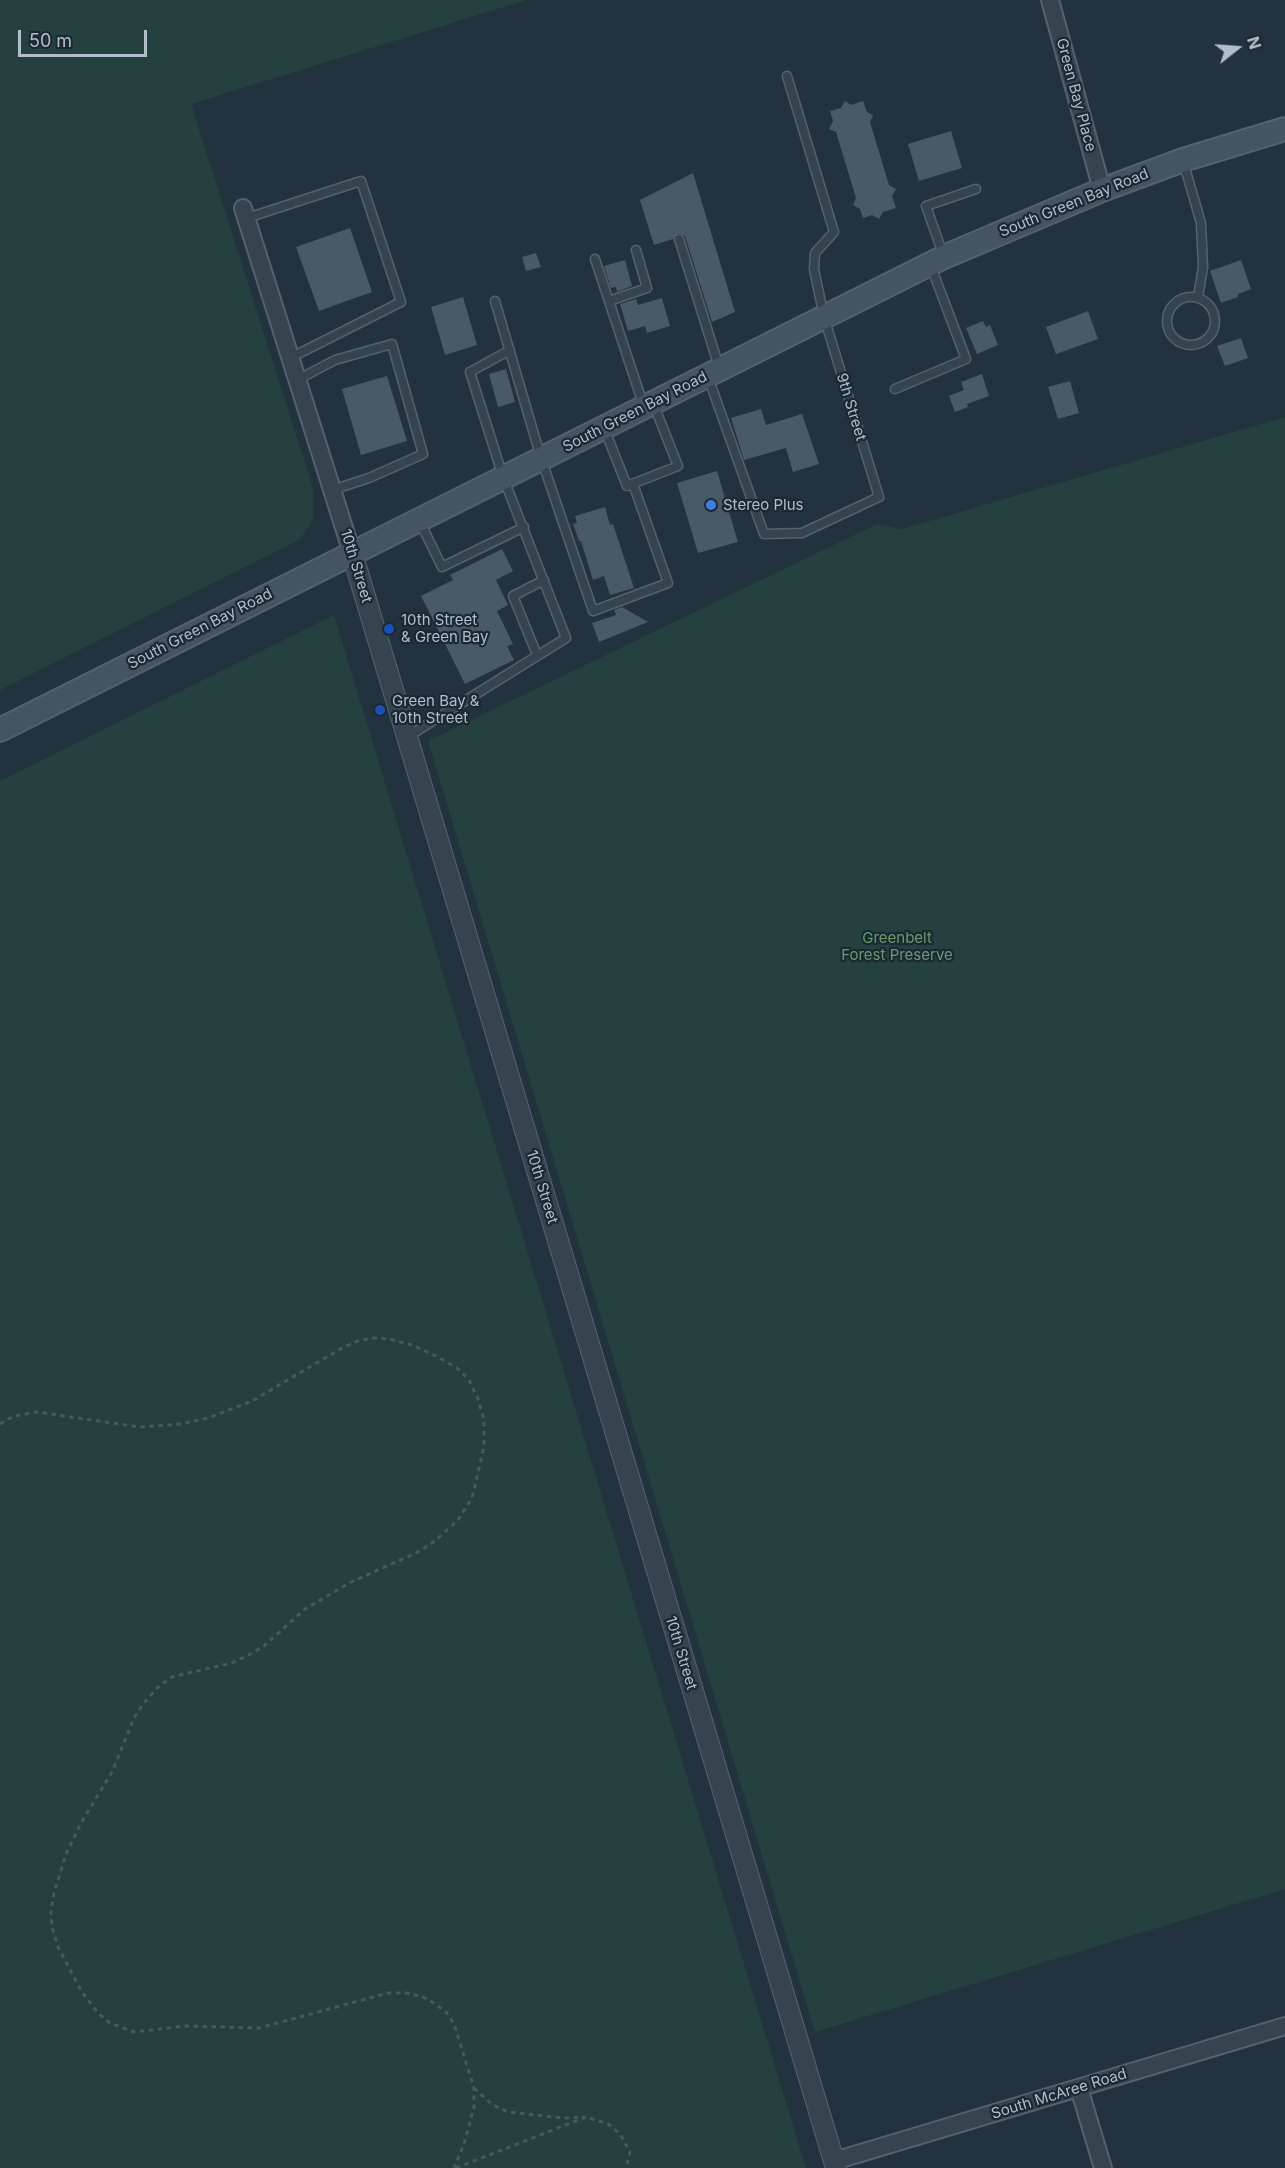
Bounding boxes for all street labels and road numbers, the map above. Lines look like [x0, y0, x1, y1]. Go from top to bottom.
street label: Green Bay Place [1052, 36, 1100, 154]
street label: South Green Bay Road [997, 165, 1151, 241]
street label: South Green Bay Road [560, 368, 710, 456]
street label: 9th Street [832, 371, 870, 443]
street label: 10th Street [336, 527, 376, 605]
street label: South Green Bay Road [125, 585, 275, 673]
street label: 10th Street [522, 1148, 562, 1226]
street label: 10th Street [661, 1614, 701, 1692]
street label: South McAree Road [989, 2065, 1129, 2123]

